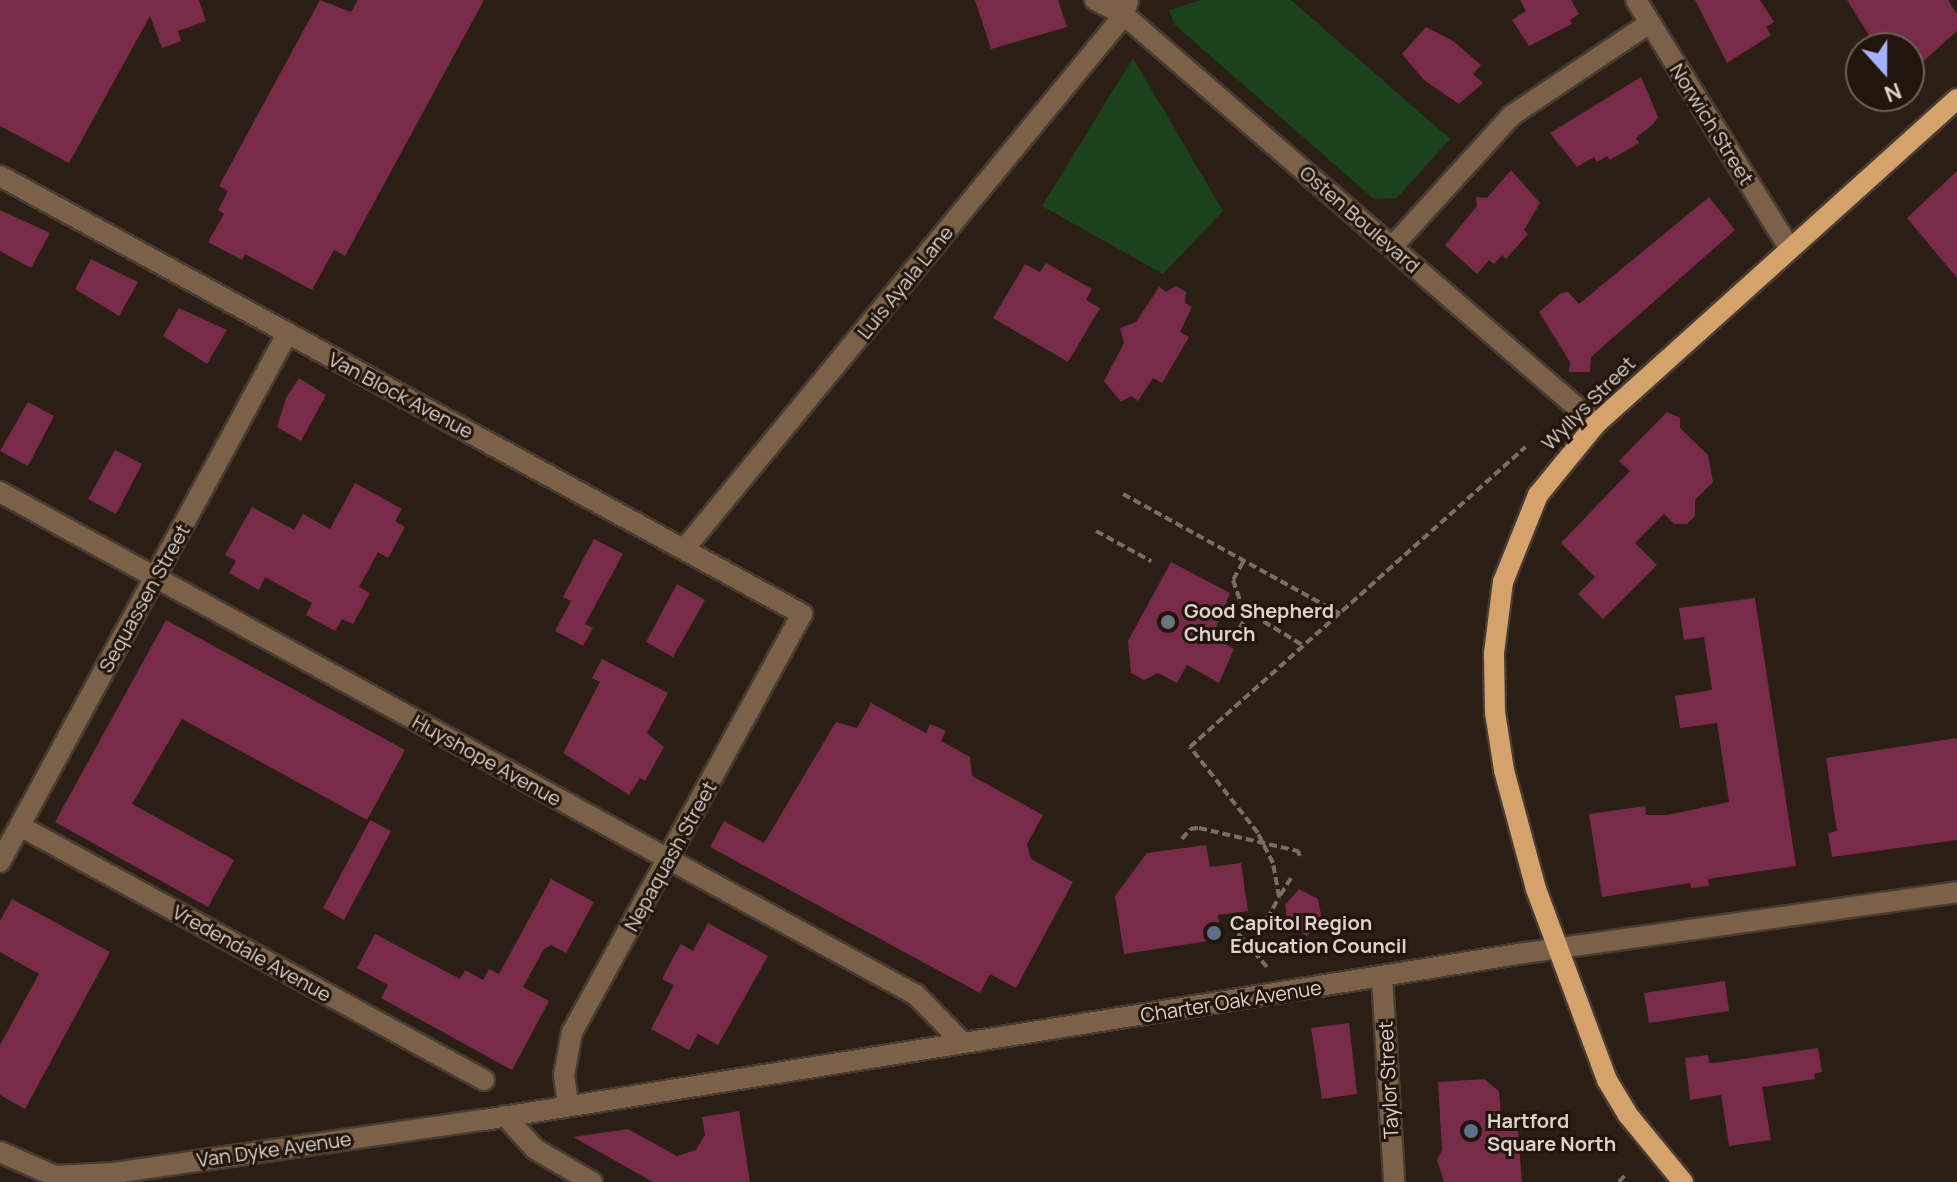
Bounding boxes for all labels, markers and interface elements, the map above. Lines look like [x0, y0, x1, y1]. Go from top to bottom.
north arrow [1845, 32, 1925, 112]
street label: Norwich Street [1665, 59, 1759, 189]
text: N [1880, 76, 1906, 109]
street label: Osten Boulevard [1295, 160, 1425, 278]
street label: Luis Ayala Lane [852, 221, 958, 343]
street label: Van Block Avenue [325, 347, 477, 443]
street label: Wyllys Street [1536, 351, 1640, 455]
street label: Sequassen Street [93, 520, 195, 676]
place label: Good Shepherd Church [1184, 598, 1334, 645]
marker: Good Shepherd Church [1159, 613, 1177, 631]
street label: Huyshope Avenue [408, 709, 566, 811]
street label: Nepaquash Street [619, 777, 721, 935]
street label: Vredendale Avenue [169, 899, 335, 1007]
place label: Capitol Region Education Council [1230, 910, 1407, 957]
marker: Capitol Region Education Council [1205, 924, 1223, 942]
street label: Charter Oak Avenue [1139, 975, 1323, 1027]
street label: Taylor Street [1373, 1020, 1403, 1140]
place label: Hartford Square North [1487, 1108, 1616, 1155]
marker: Hartford Square North [1462, 1122, 1480, 1140]
street label: Van Dyke Avenue [195, 1126, 353, 1172]

